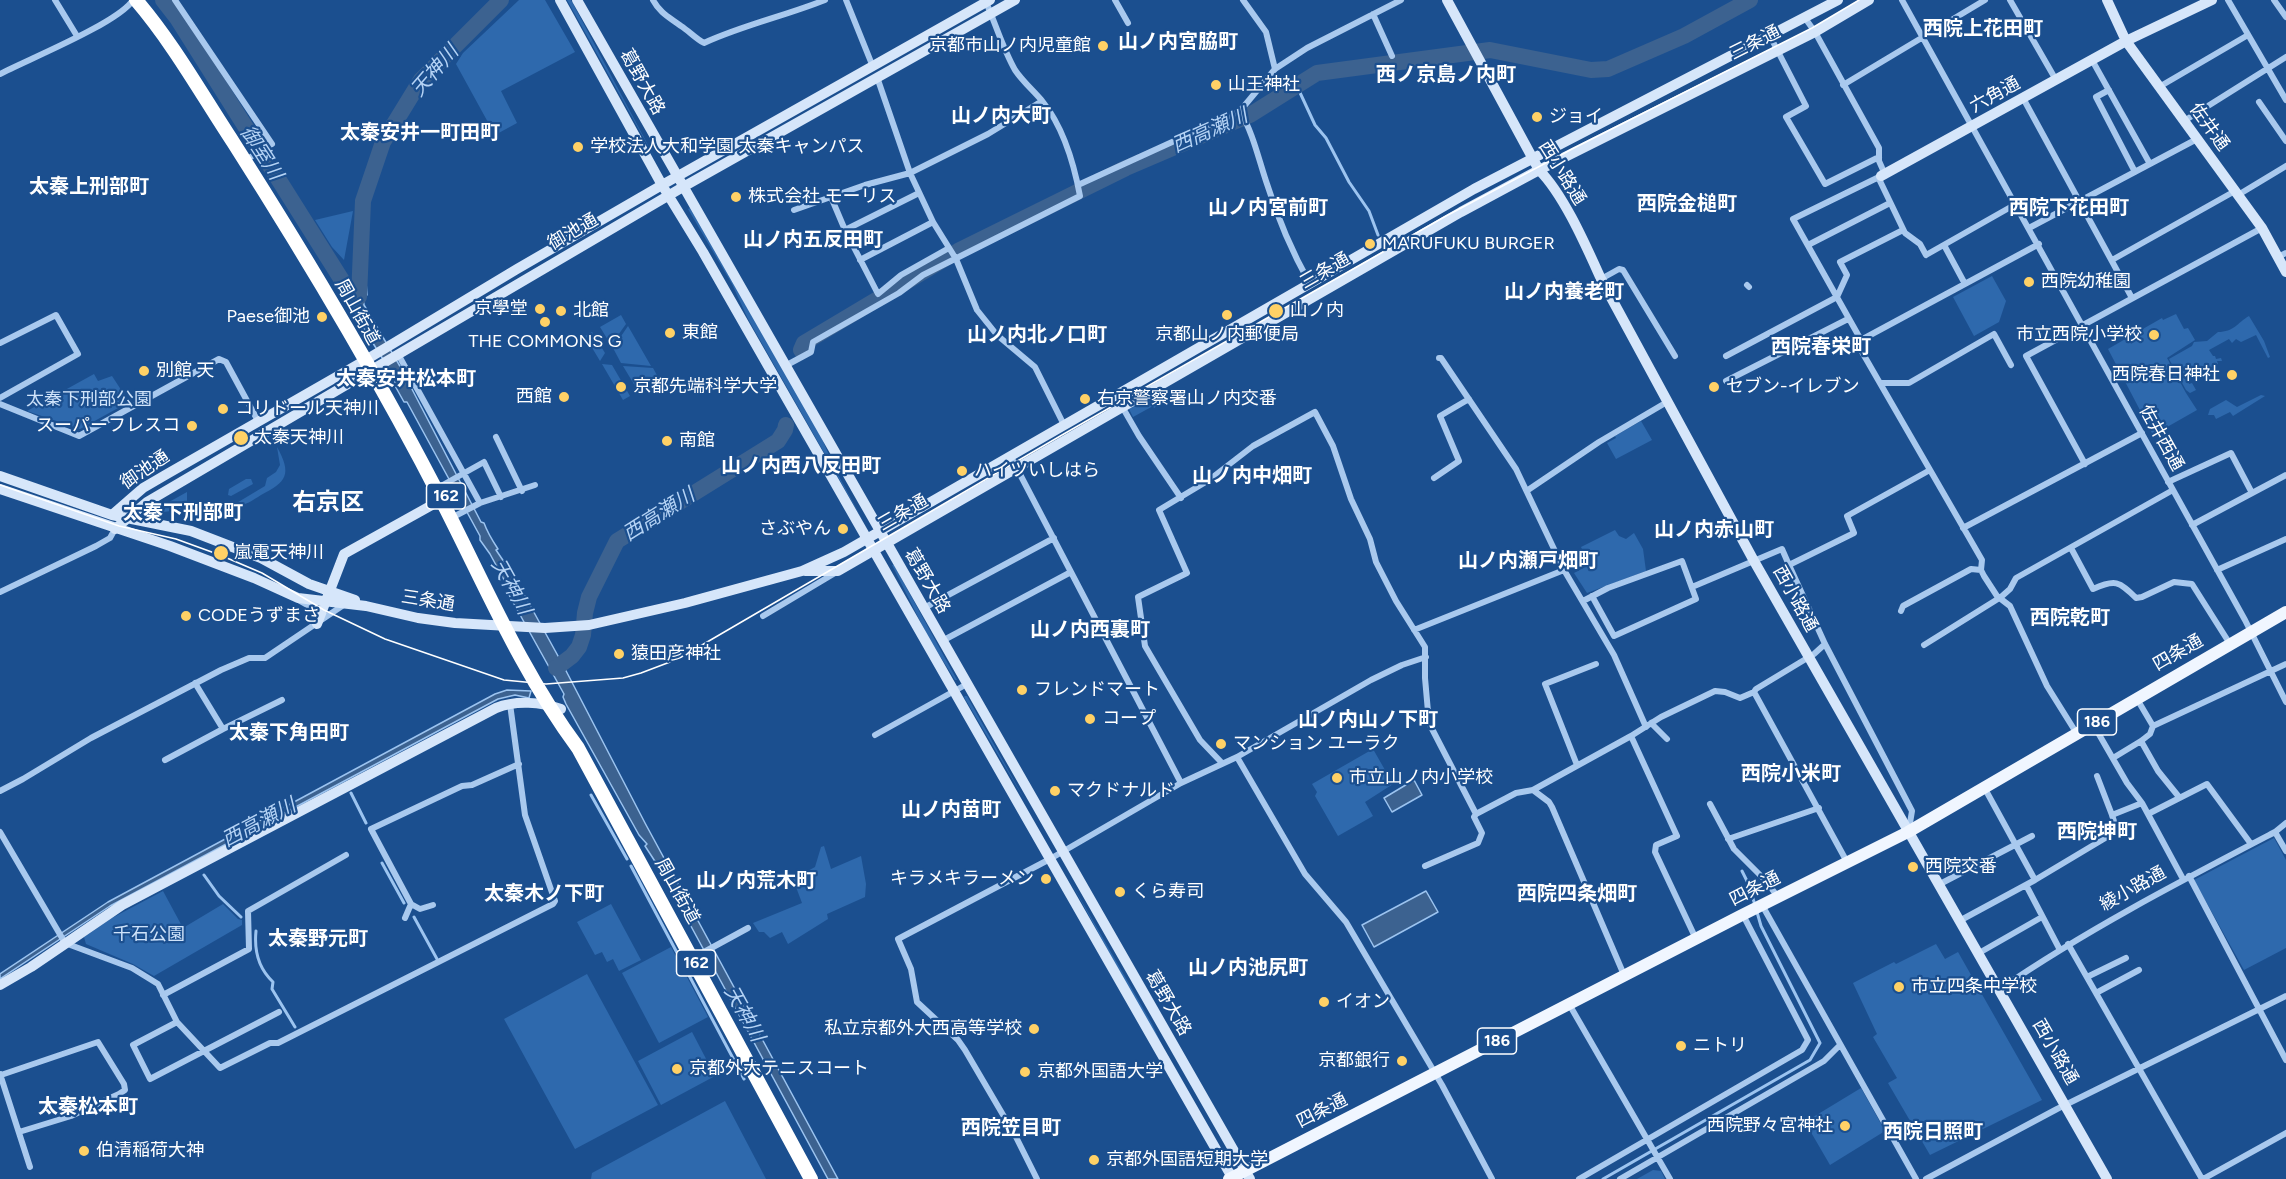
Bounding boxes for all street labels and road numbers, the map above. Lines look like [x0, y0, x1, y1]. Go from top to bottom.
street label: 三条通 [1726, 21, 1784, 65]
street label: 葛野大路 [615, 45, 669, 119]
street label: 六角通 [1966, 72, 2024, 118]
street label: 佐井通 [2184, 99, 2234, 155]
street label: 西小路通 [1534, 137, 1590, 209]
street label: 御池通 [544, 209, 602, 255]
street label: 三条通 [1296, 248, 1354, 294]
street label: 周山街道 [330, 275, 384, 349]
street label: 佐井西通 [2134, 401, 2188, 475]
street label: 御池通 [117, 446, 173, 494]
road number: 162 [426, 483, 466, 509]
street label: 三条通 [874, 490, 932, 536]
street label: 葛野大路 [900, 544, 954, 618]
street label: 西小路通 [1768, 562, 1822, 636]
street label: 三条通 [400, 586, 456, 616]
street label: 四条通 [2149, 630, 2207, 676]
road number: 186 [2078, 709, 2116, 735]
street label: 周山街道 [650, 854, 704, 928]
street label: 綾小路通 [2096, 862, 2170, 916]
street label: 四条通 [1726, 867, 1784, 911]
road number: 162 [676, 950, 716, 976]
street label: 葛野大路 [1141, 966, 1195, 1040]
street label: 西小路通 [2028, 1015, 2082, 1089]
road number: 186 [1478, 1028, 1516, 1054]
street label: 四条通 [1293, 1089, 1351, 1133]

